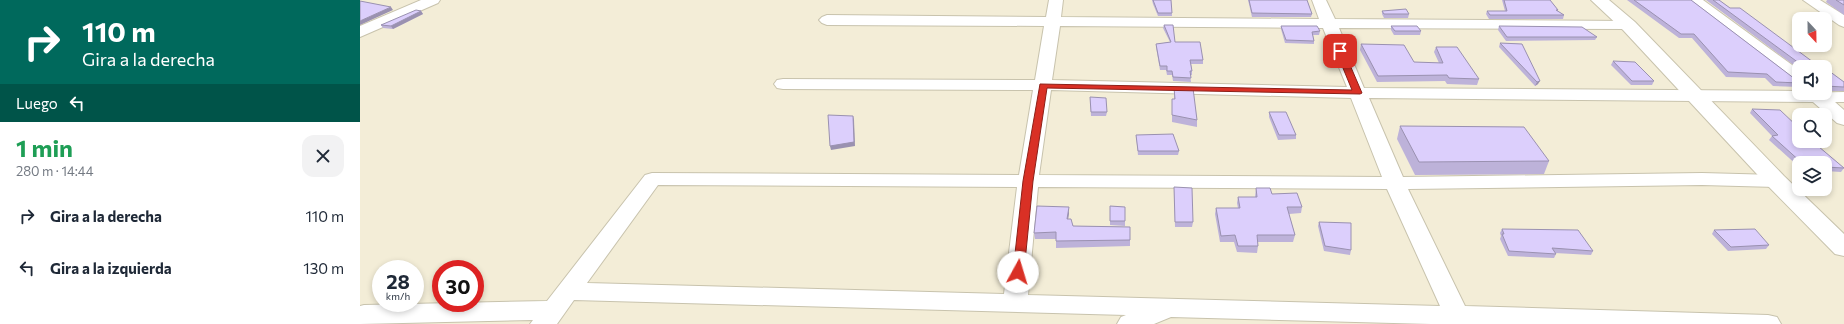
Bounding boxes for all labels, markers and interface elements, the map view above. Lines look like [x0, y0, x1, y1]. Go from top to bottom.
north arrow [1792, 12, 1832, 52]
map controls [1792, 12, 1832, 196]
text: 110 m [82, 14, 156, 48]
icon: right [16, 16, 68, 68]
pin [1323, 34, 1357, 68]
icon: arrive [1329, 40, 1351, 62]
text: Gira a la derecha [82, 48, 215, 70]
button: sound [1792, 60, 1832, 100]
icon: left [66, 92, 88, 114]
text: Luego [16, 94, 58, 112]
button: search [1792, 108, 1832, 148]
text: 1 min [16, 133, 73, 162]
button: close [302, 135, 344, 177]
button: layers [1792, 156, 1832, 196]
text: 280 m · 14:44 [16, 163, 93, 179]
icon: right [16, 205, 38, 227]
text: Gira a la derecha [50, 207, 162, 225]
text: 110 m [305, 207, 344, 225]
position arrow [997, 251, 1039, 293]
icon: left [16, 257, 38, 279]
text: Gira a la izquierda [50, 259, 172, 277]
text: 130 m [303, 259, 344, 277]
speed limit sign: 30 [432, 260, 484, 312]
text: 28 [386, 269, 410, 293]
text: km/h [386, 290, 410, 302]

